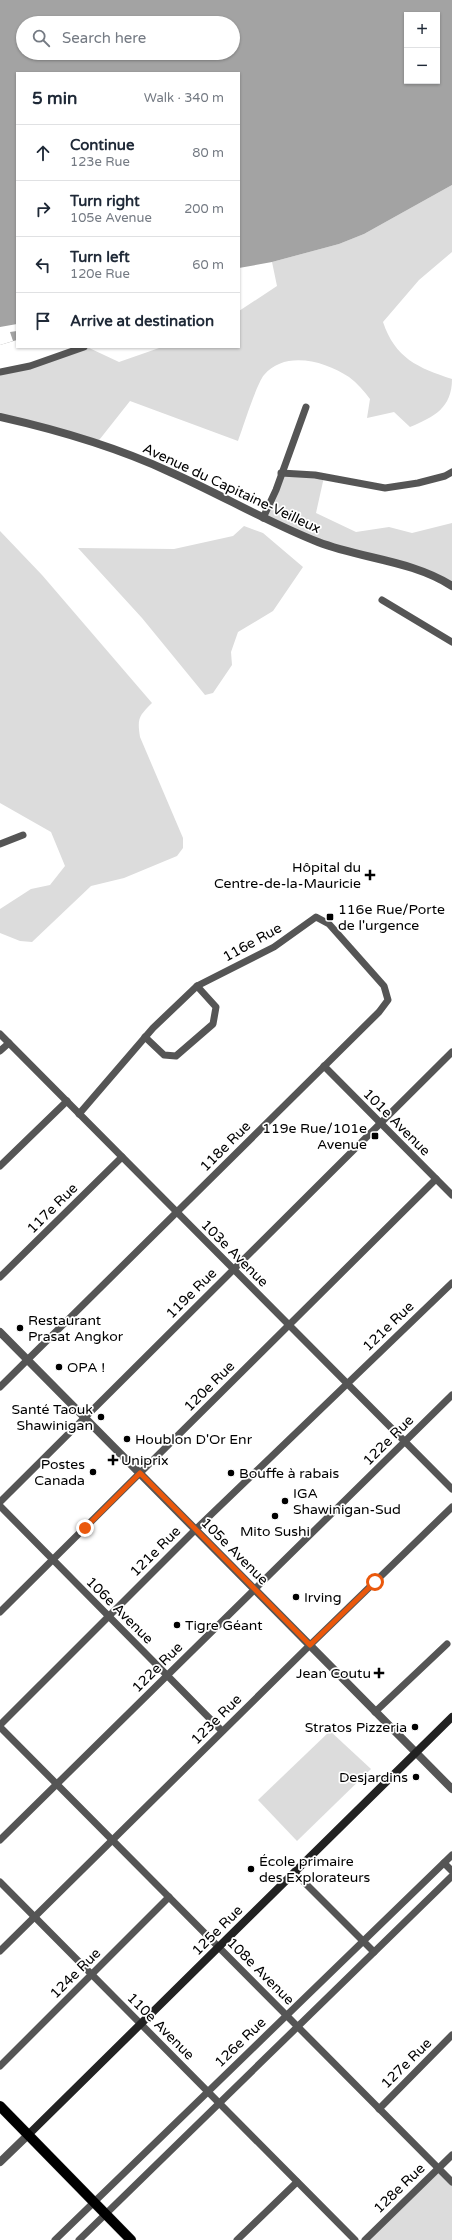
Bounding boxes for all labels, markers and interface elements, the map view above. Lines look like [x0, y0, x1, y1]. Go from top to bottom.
map controls [404, 12, 440, 84]
button: + [404, 12, 440, 48]
search box [16, 16, 240, 60]
icon: search [30, 27, 52, 49]
text: Search here [62, 29, 146, 47]
button: − [404, 48, 440, 84]
text: 5 min [32, 88, 77, 109]
text: Walk · 340 m [144, 90, 224, 106]
text: Continue [70, 136, 134, 154]
icon: ahead [32, 142, 54, 164]
text: 80 m [192, 145, 224, 161]
text: 123e Rue [70, 154, 130, 170]
text: Turn right [70, 192, 140, 210]
icon: right [32, 198, 54, 220]
text: 200 m [184, 201, 224, 217]
text: 105e Avenue [70, 210, 152, 226]
text: Turn left [70, 248, 130, 266]
icon: left [32, 254, 54, 276]
text: 60 m [192, 257, 224, 273]
text: 120e Rue [70, 266, 130, 282]
icon: arrive [32, 310, 54, 332]
text: Arrive at destination [70, 312, 214, 330]
street label: Avenue du Capitaine-Veilleux [140, 440, 323, 537]
place label: Hôpital du Centre-de-la-Mauricie [214, 859, 361, 892]
marker: Hôpital du Centre-de-la-Mauricie [364, 869, 376, 881]
place label: 116e Rue/Porte de l'urgence [338, 901, 445, 934]
marker: 116e Rue/Porte de l'urgence [325, 912, 335, 922]
street label: 116e Rue [220, 919, 285, 965]
street label: 101e Avenue [360, 1085, 434, 1160]
street label: 118e Rue [197, 1118, 254, 1175]
place label: 119e Rue/101e Avenue [262, 1120, 367, 1153]
marker: 119e Rue/101e Avenue [370, 1131, 380, 1141]
street label: 117e Rue [24, 1180, 81, 1237]
street label: 103e Avenue [198, 1216, 272, 1291]
street label: 119e Rue [163, 1265, 220, 1322]
street label: 121e Rue [359, 1298, 417, 1355]
place label: Restaurant Prasat Angkor [28, 1312, 124, 1345]
marker: Restaurant Prasat Angkor [15, 1323, 25, 1333]
street label: 120e Rue [181, 1358, 238, 1415]
place label: OPA ! [67, 1359, 105, 1376]
marker: OPA ! [54, 1362, 64, 1372]
place label: Santé Taouk Shawinigan [11, 1401, 93, 1434]
marker: Santé Taouk Shawinigan [96, 1412, 106, 1422]
street label: 122e Rue [360, 1412, 417, 1469]
place label: Houblon D'Or Enr [135, 1431, 253, 1448]
marker: Houblon D'Or Enr [122, 1434, 132, 1444]
place label: Uniprix [121, 1452, 169, 1469]
marker: Uniprix [108, 1455, 118, 1465]
place label: Postes Canada [34, 1456, 85, 1489]
place label: Bouffe à rabais [239, 1465, 340, 1482]
marker: Postes Canada [88, 1467, 98, 1477]
marker: Bouffe à rabais [226, 1468, 236, 1478]
place label: IGA Shawinigan-Sud [293, 1485, 401, 1518]
marker: IGA Shawinigan-Sud [280, 1496, 290, 1506]
marker: Mito Sushi [270, 1511, 280, 1521]
street label: 105e Avenue [198, 1514, 272, 1589]
route end [76, 1519, 94, 1537]
street label: 121e Rue [127, 1523, 184, 1580]
place label: Mito Sushi [240, 1523, 310, 1540]
street label: 106e Avenue [83, 1573, 157, 1648]
route start [366, 1573, 384, 1591]
place label: Irving [304, 1589, 341, 1606]
marker: Irving [291, 1592, 301, 1602]
place label: Tigre Géant [185, 1617, 263, 1634]
marker: Tigre Géant [172, 1620, 182, 1630]
street label: 122e Rue [129, 1639, 186, 1696]
place label: Jean Coutu [296, 1665, 371, 1682]
marker: Jean Coutu [374, 1668, 384, 1678]
street label: 123e Rue [188, 1691, 245, 1748]
place label: Stratos Pizzeria [305, 1719, 407, 1736]
marker: Stratos Pizzeria [410, 1722, 420, 1732]
place label: Desjardins [339, 1769, 408, 1786]
marker: Desjardins [411, 1772, 421, 1782]
place label: École primaire des Explorateurs [259, 1853, 371, 1886]
marker: École primaire des Explorateurs [246, 1864, 256, 1874]
street label: 125e Rue [189, 1902, 246, 1959]
street label: 108e Avenue [224, 1934, 298, 2009]
street label: 124e Rue [47, 1945, 104, 2002]
street label: 110e Avenue [124, 1989, 198, 2064]
street label: 126e Rue [211, 2014, 269, 2071]
street label: 127e Rue [378, 2035, 435, 2092]
street label: 128e Rue [370, 2160, 428, 2217]

